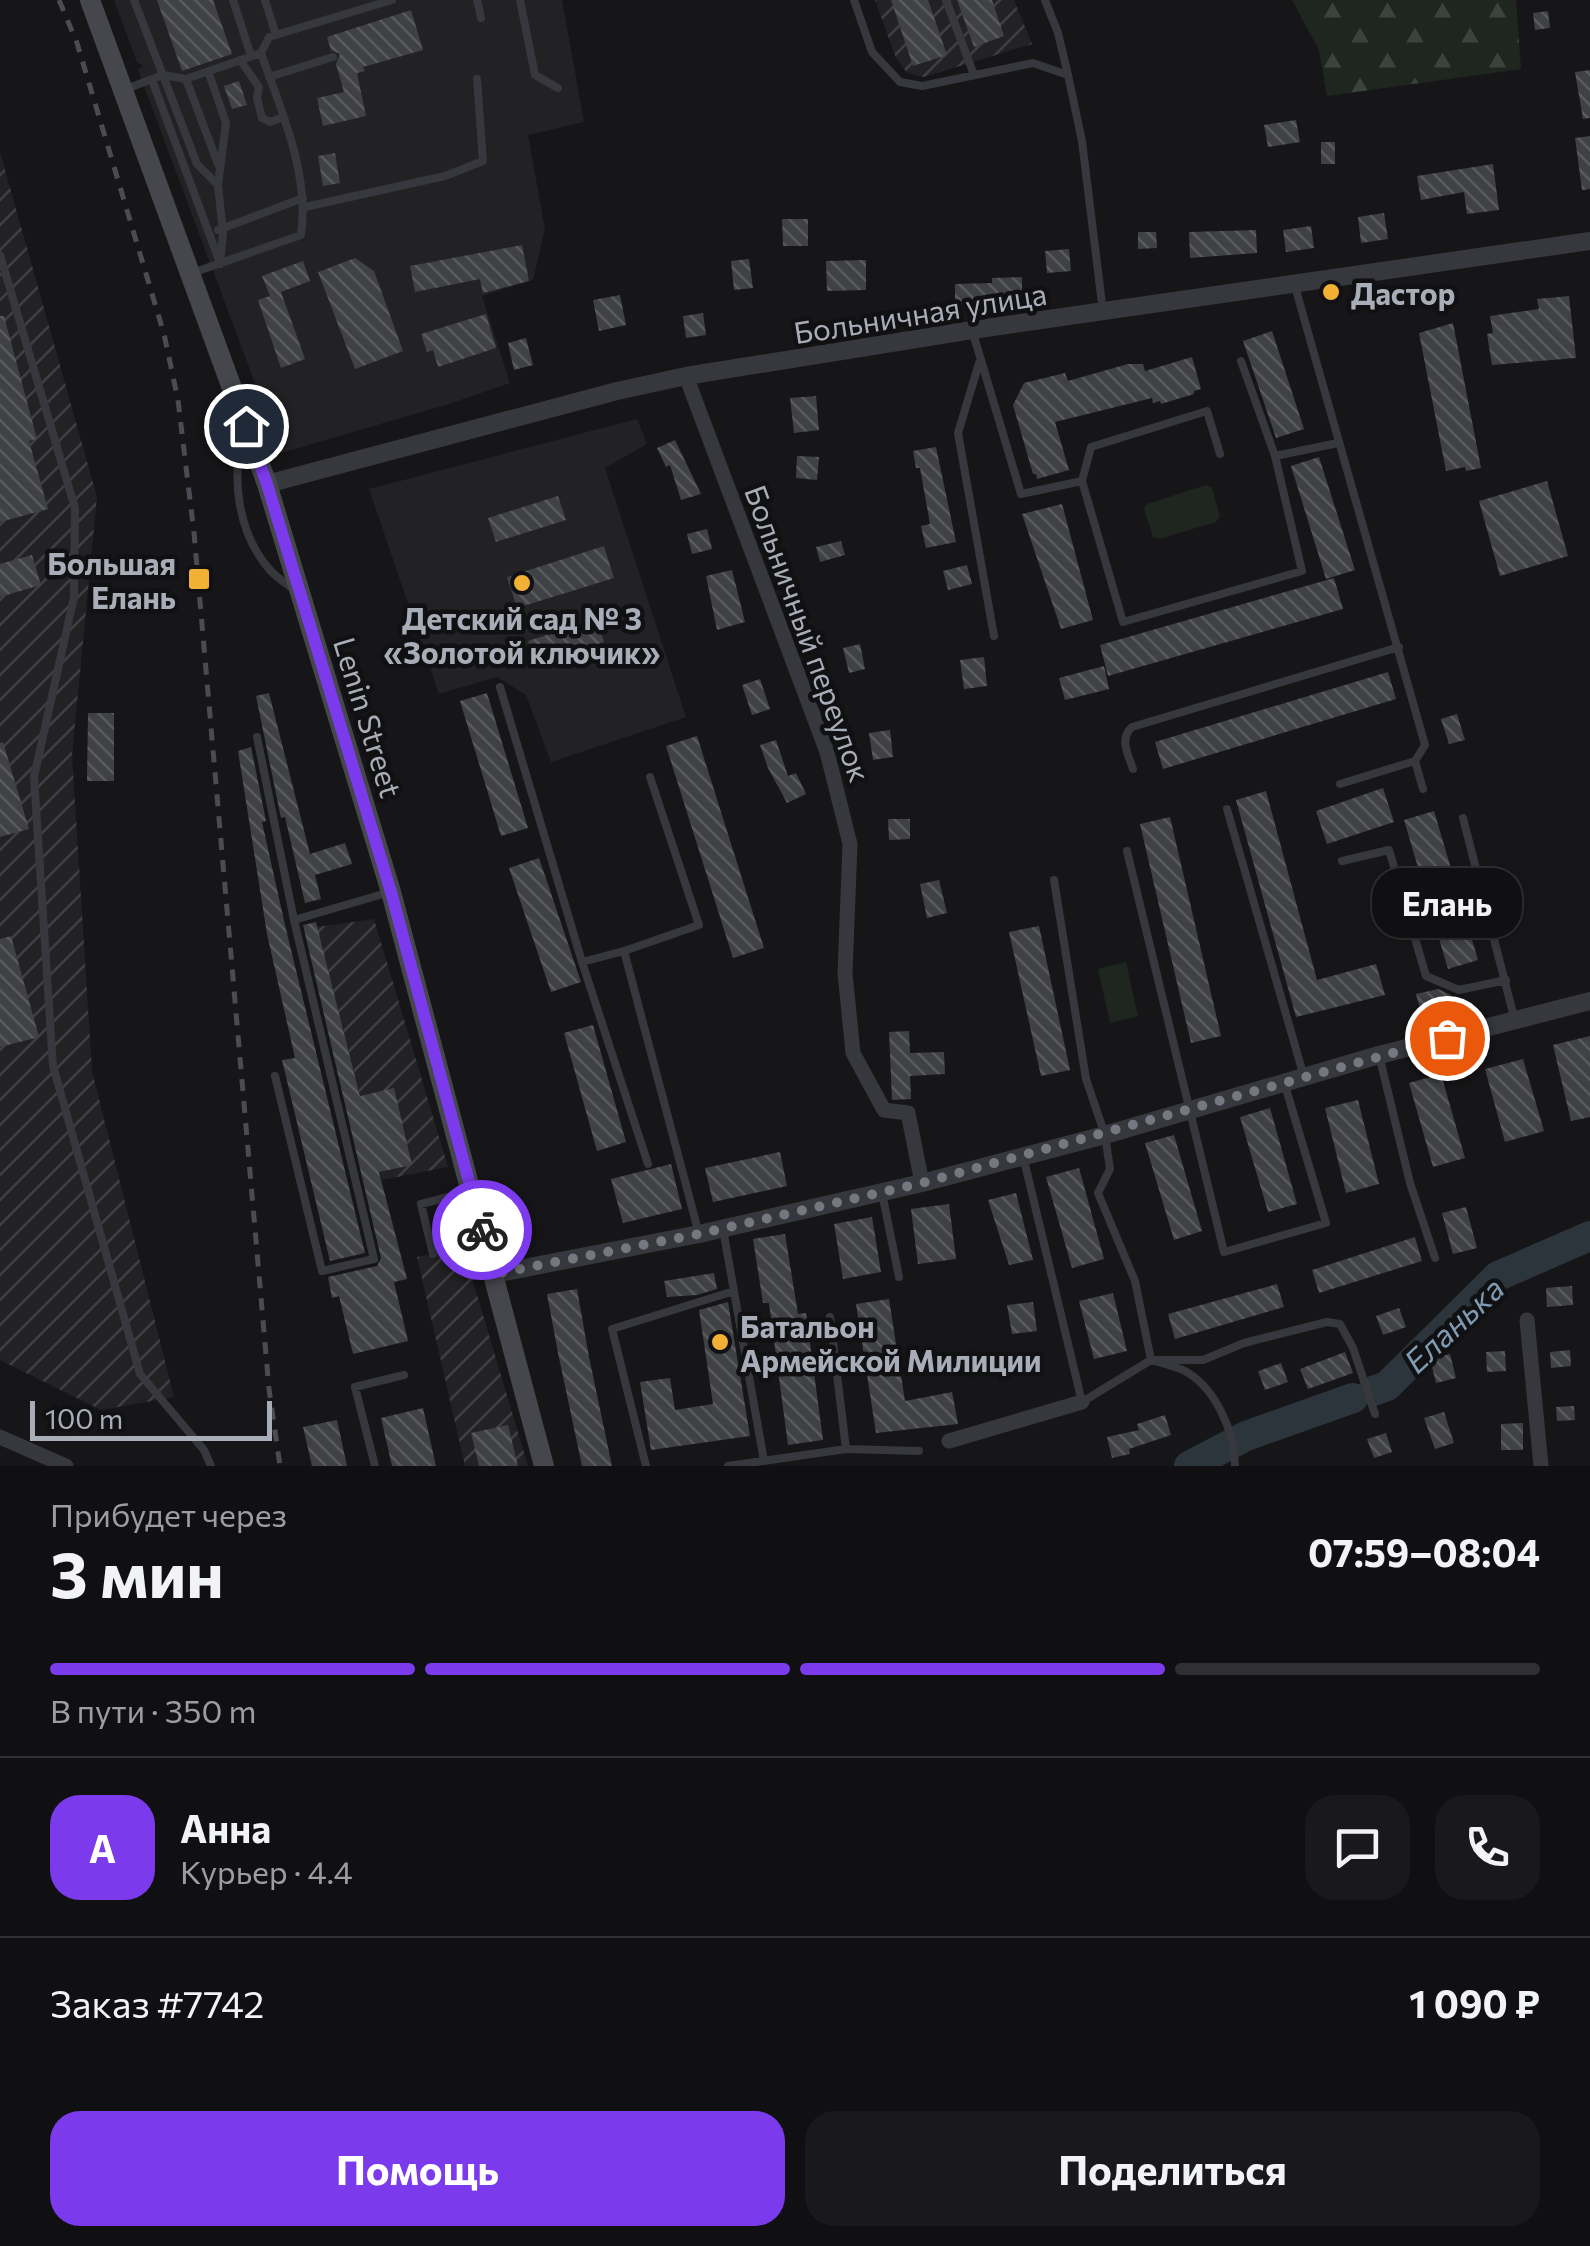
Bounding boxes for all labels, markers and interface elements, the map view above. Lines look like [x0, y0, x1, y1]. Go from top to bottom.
street label: Больничная улица [791, 274, 1049, 350]
place label: Дастор [1351, 274, 1455, 311]
marker: Дастор [1320, 281, 1342, 303]
pin [204, 384, 289, 469]
icon: home [219, 399, 274, 454]
street label: Больничный переулок [738, 480, 880, 786]
place label: Большая Елань [47, 544, 176, 615]
marker: Большая Елань [186, 566, 212, 592]
marker: Детский сад № 3 «Золотой ключик» [511, 572, 533, 594]
place label: Детский сад № 3 «Золотой ключик» [384, 599, 660, 670]
street label: Lenin Street [327, 632, 411, 802]
callout: Елань [1372, 868, 1522, 938]
text: Елань [1402, 883, 1492, 923]
pin [1405, 996, 1490, 1081]
icon: bag [1420, 1011, 1475, 1066]
courier [432, 1180, 532, 1280]
icon: bike [455, 1203, 510, 1258]
water label: Еланька [1395, 1268, 1511, 1380]
place label: Батальон Армейской Милиции [740, 1307, 1042, 1378]
marker: Батальон Армейской Милиции [709, 1331, 731, 1353]
scale bar [30, 1396, 272, 1440]
text: 100 m [45, 1401, 123, 1435]
text: Прибудет через [50, 1494, 287, 1534]
text: 07:59–08:04 [1308, 1528, 1540, 1575]
text: 3 мин [50, 1532, 224, 1611]
text: В пути · 350 m [50, 1690, 256, 1730]
button: chat [1305, 1795, 1410, 1900]
button: phone [1435, 1795, 1540, 1900]
text: Анна [180, 1804, 271, 1851]
text: А [89, 1824, 116, 1871]
text: Курьер · 4.4 [180, 1851, 353, 1891]
text: Заказ #7742 [50, 1979, 264, 2026]
text: 1 090 ₽ [1409, 1979, 1540, 2026]
button: Помощь [50, 2111, 785, 2226]
button: Поделиться [805, 2111, 1540, 2226]

